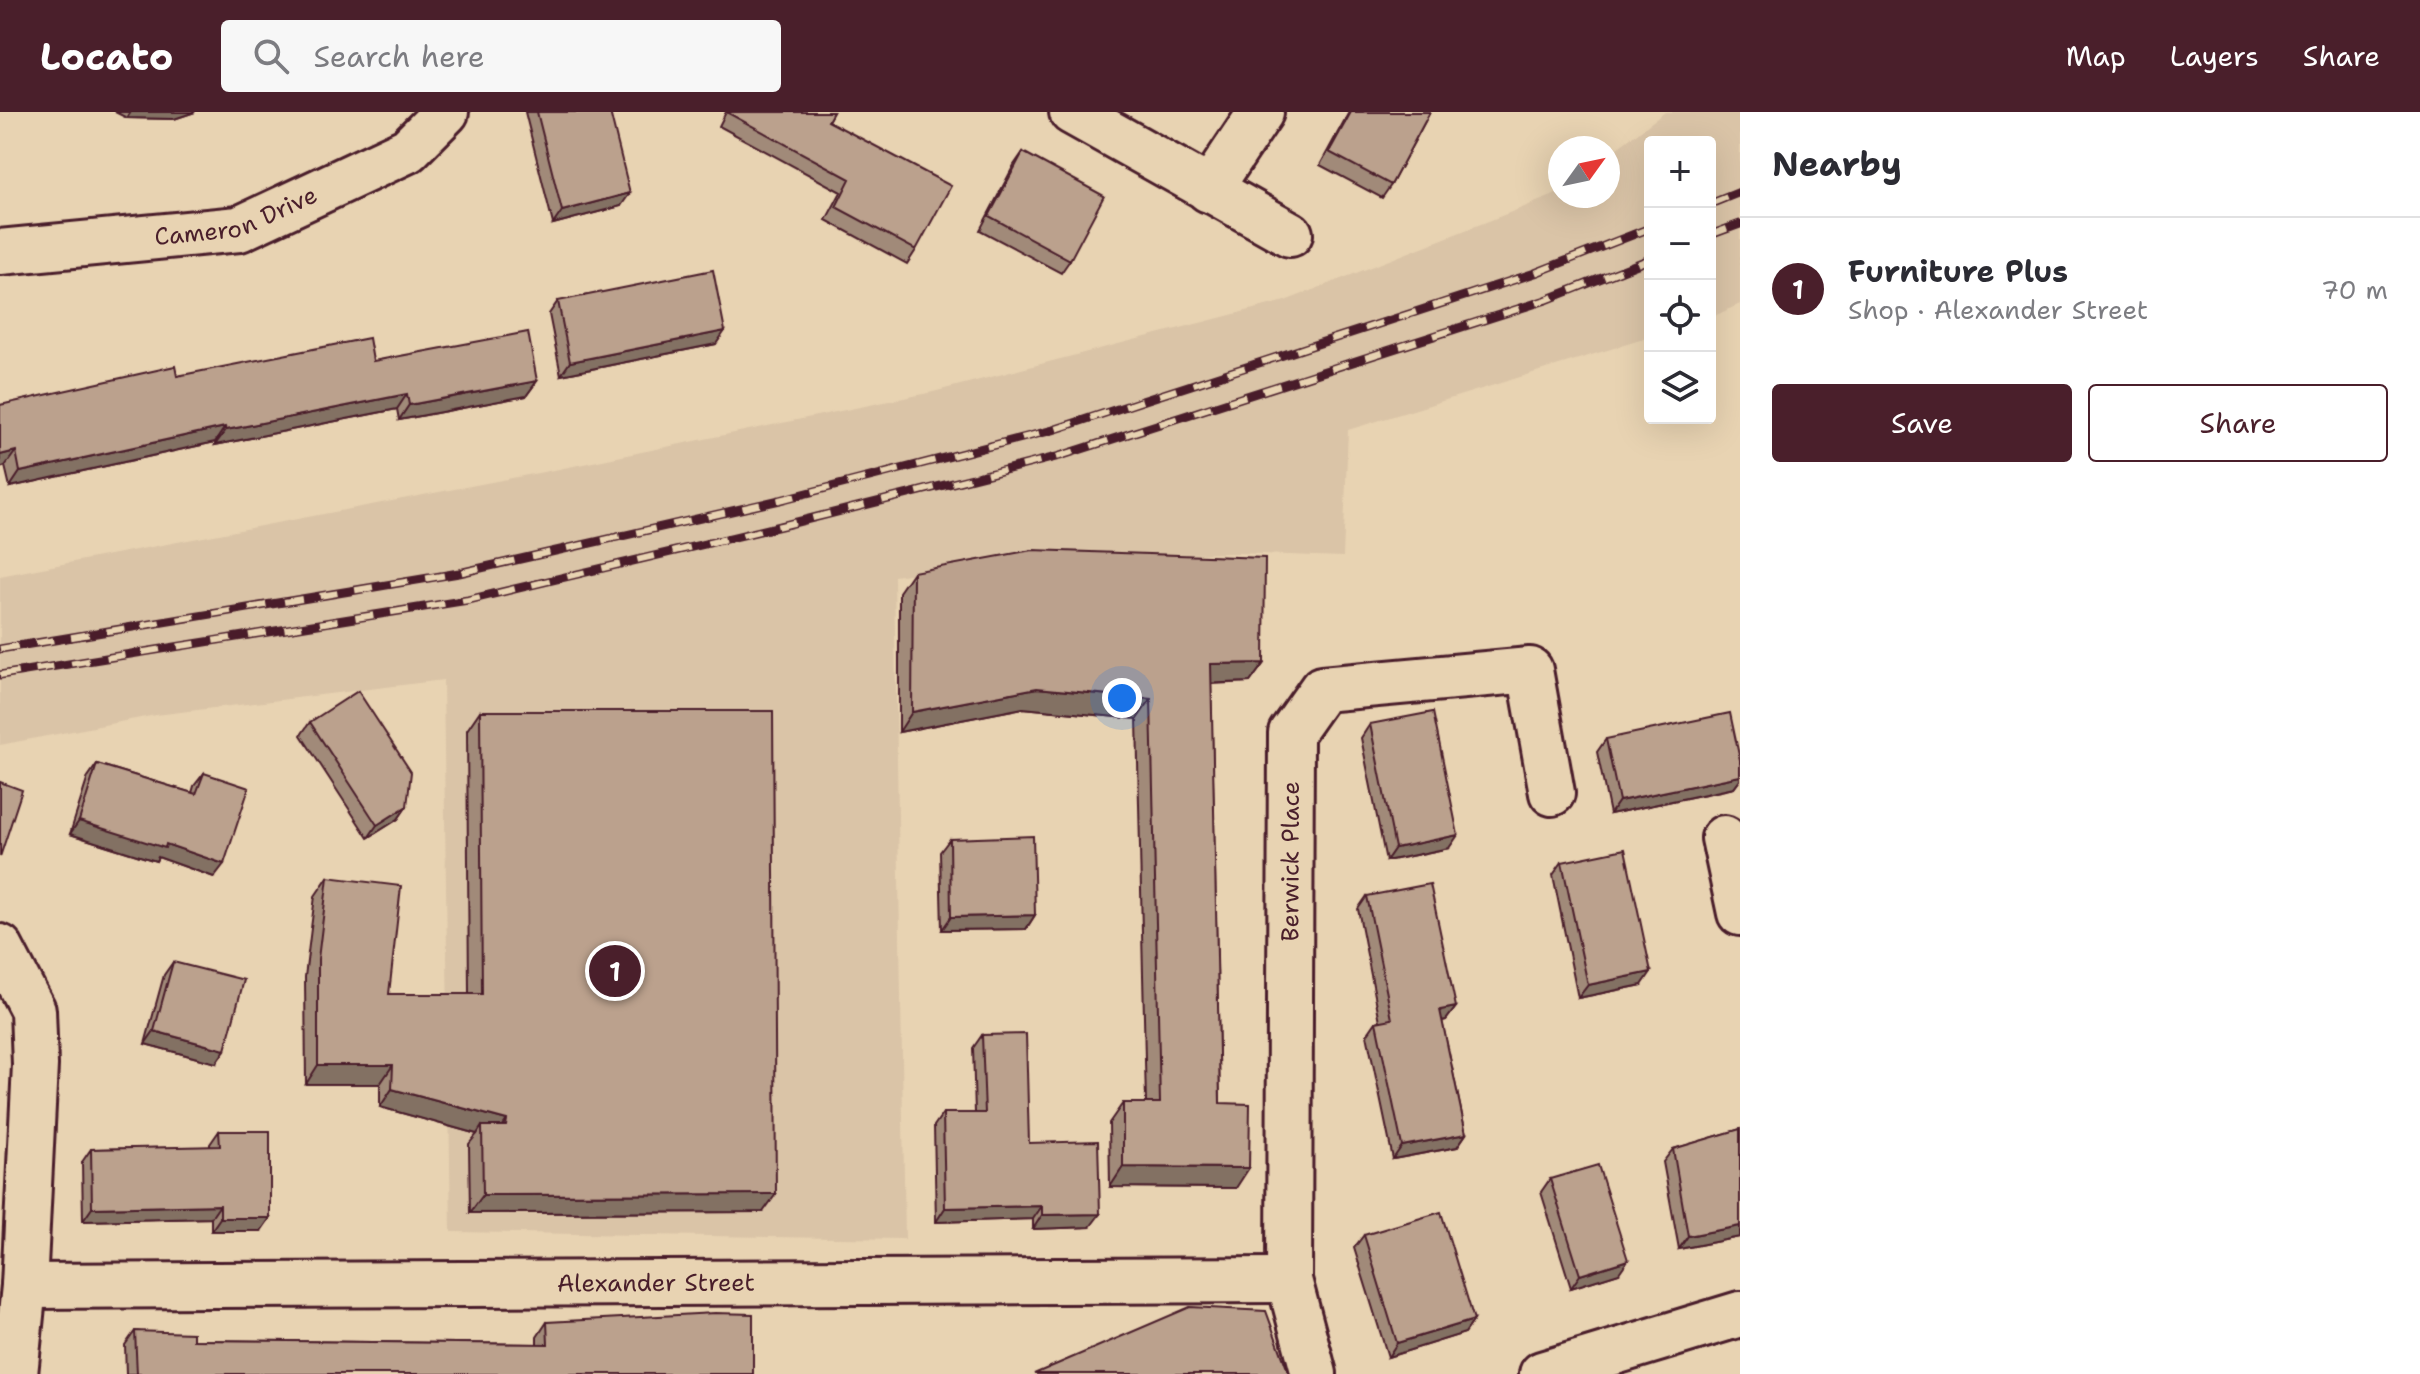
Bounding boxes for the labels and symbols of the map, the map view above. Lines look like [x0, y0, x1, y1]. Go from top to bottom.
north arrow [1548, 136, 1620, 208]
street label: Cameron Drive [153, 179, 322, 253]
your location [1102, 678, 1142, 718]
street label: Berwick Place [1274, 781, 1307, 941]
pin: 1 [589, 941, 641, 1001]
street label: Alexander Street [557, 1267, 755, 1299]

